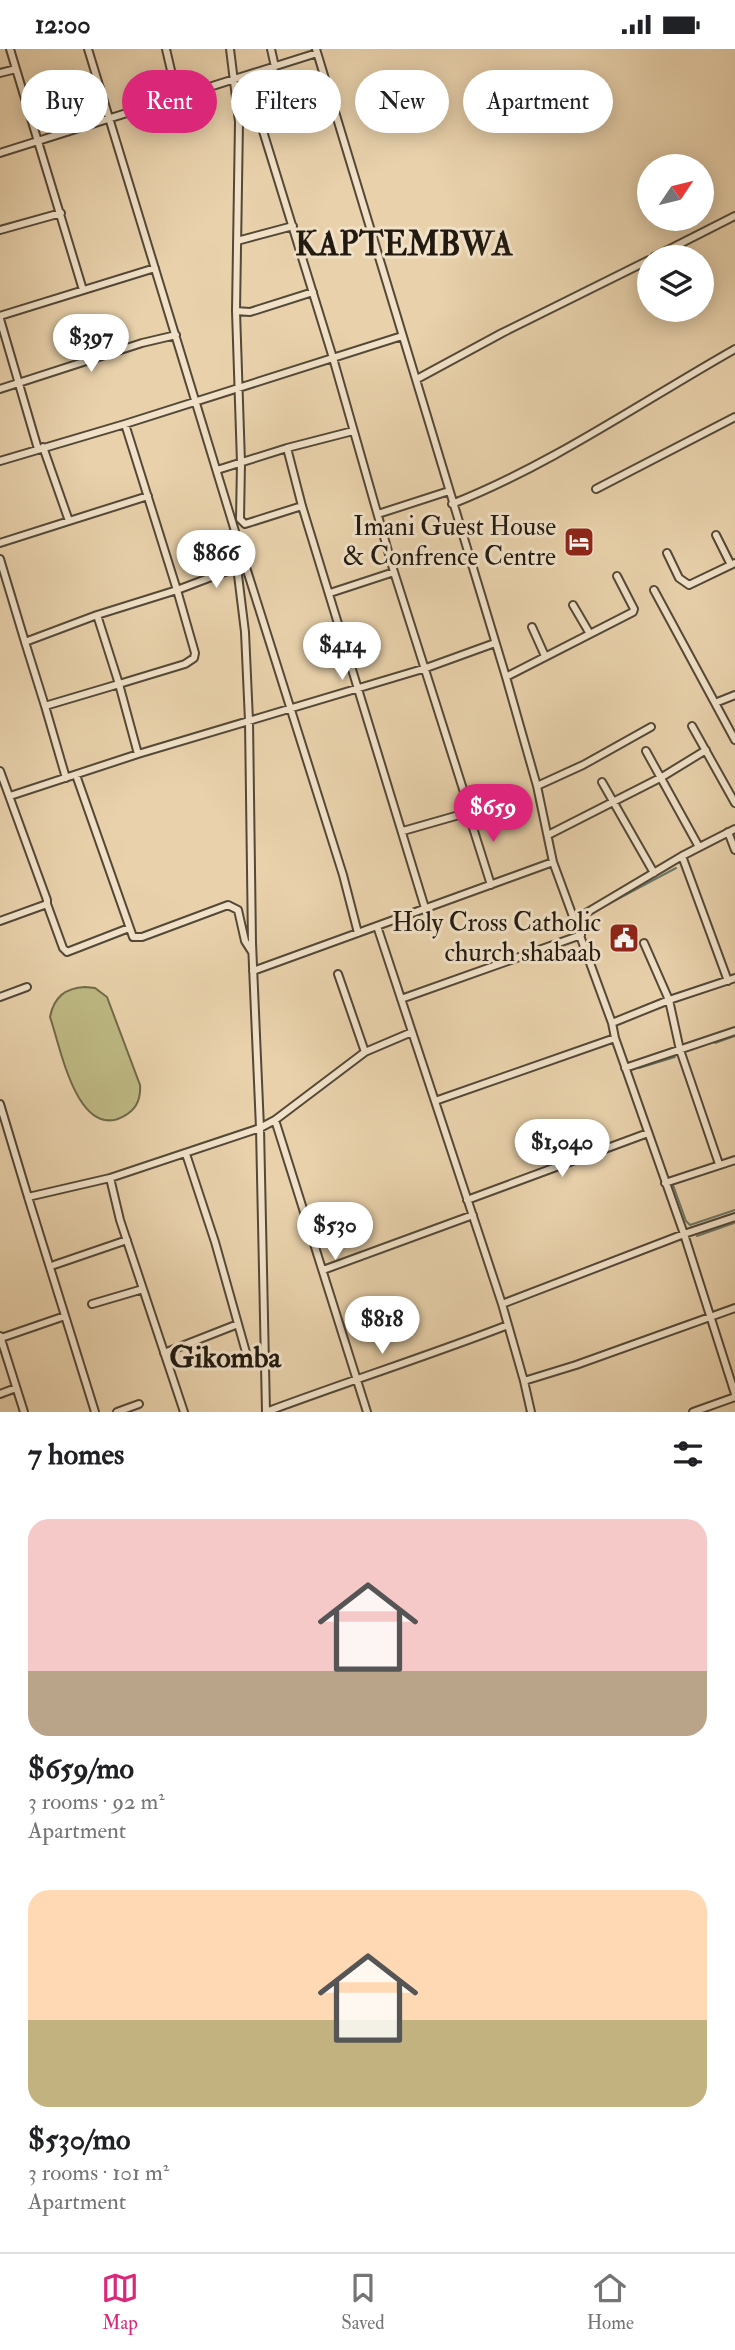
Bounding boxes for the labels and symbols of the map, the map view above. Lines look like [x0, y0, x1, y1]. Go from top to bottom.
north arrow [637, 154, 714, 231]
district label: KAPTEMBWA [295, 224, 513, 265]
pin: $397 [50, 315, 132, 374]
place label: Imani Guest House & Confrence Centre [343, 511, 556, 573]
hotel icon: Imani Guest House & Confrence Centre [562, 525, 596, 559]
pin: $866 [175, 531, 257, 590]
pin: $414 [301, 623, 383, 682]
pin: $659 [452, 785, 534, 844]
place label: Holy Cross Catholic church shabaab [392, 907, 601, 969]
public building icon: Holy Cross Catholic church shabaab [607, 921, 641, 955]
pin: $1,040 [505, 1119, 619, 1179]
pin: $530 [294, 1203, 376, 1262]
pin: $818 [341, 1297, 423, 1356]
district label: Gikomba [169, 1339, 282, 1376]

